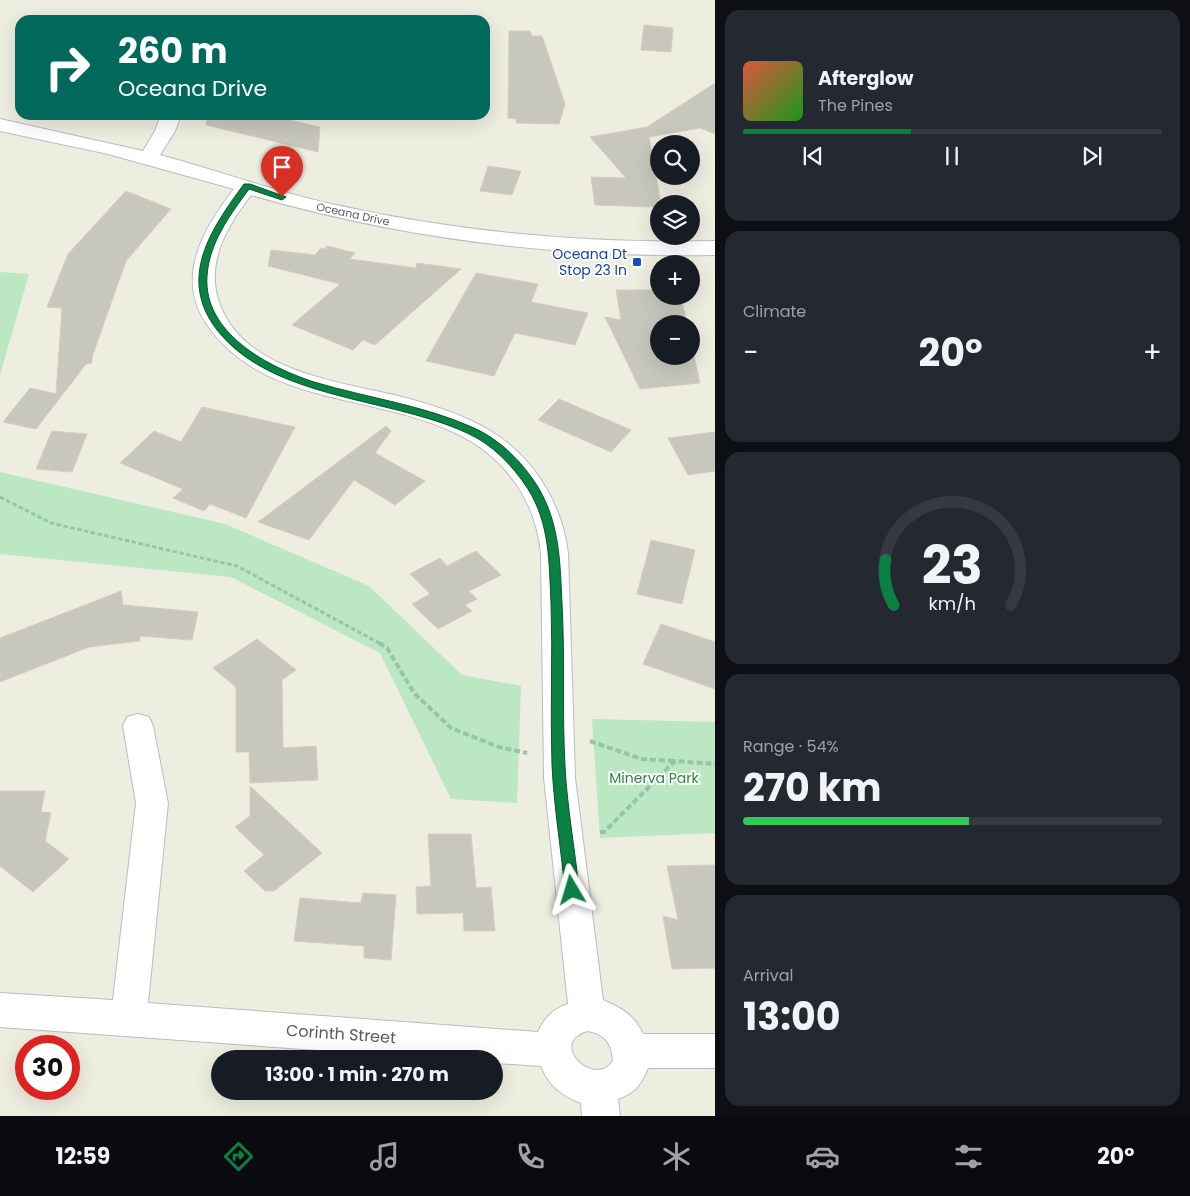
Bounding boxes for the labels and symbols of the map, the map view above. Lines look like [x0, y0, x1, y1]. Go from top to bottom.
pin [261, 146, 303, 197]
street label: Oceana Drive [315, 198, 391, 230]
place label: Oceana Dt Stop 23 In [552, 244, 627, 280]
marker: Oceana Dt Stop 23 In [631, 256, 643, 268]
park label: Minerva Park [609, 768, 699, 788]
position arrow [545, 863, 597, 915]
street label: Corinth Street [285, 1019, 397, 1049]
speed limit sign: 30 [15, 1035, 80, 1100]

